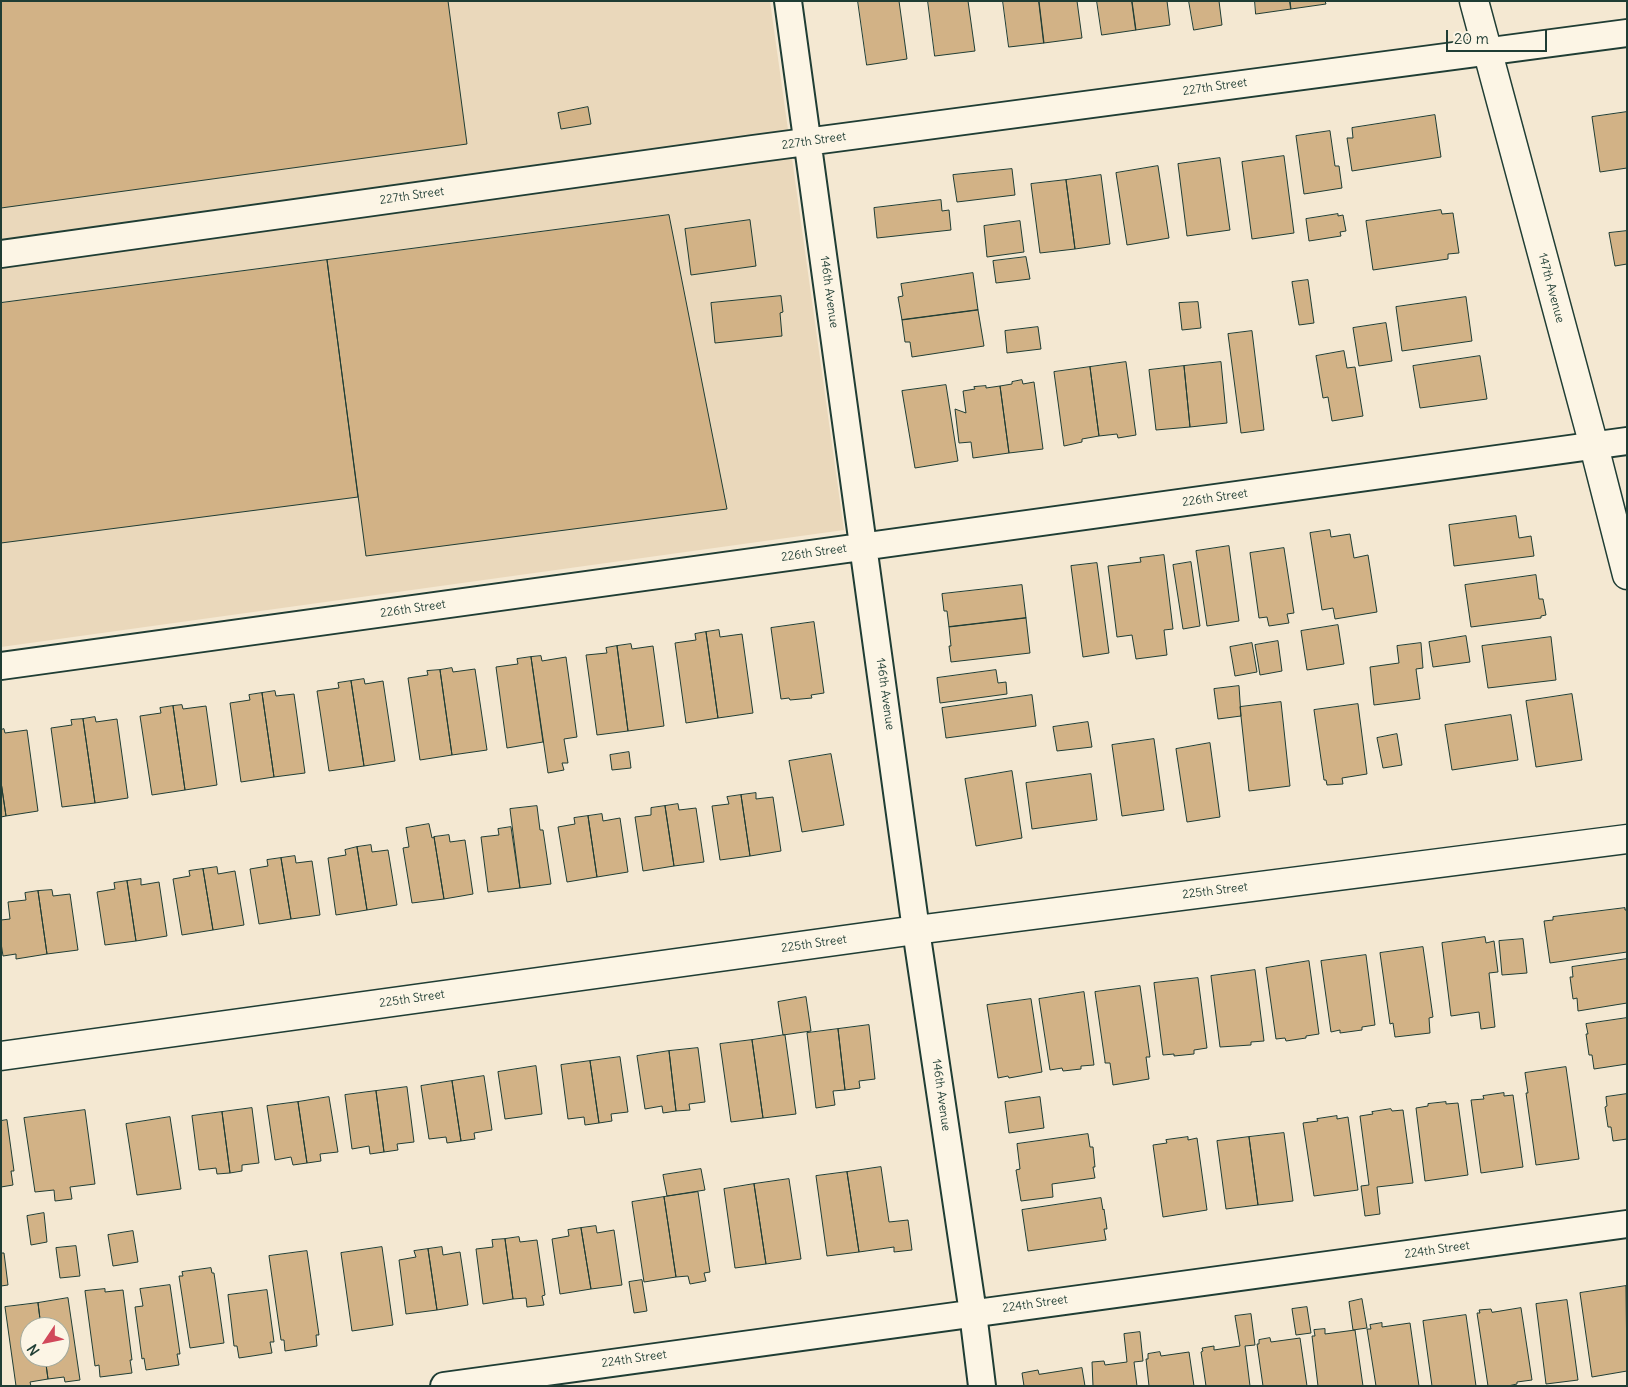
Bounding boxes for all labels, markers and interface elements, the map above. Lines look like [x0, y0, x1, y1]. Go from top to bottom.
scale bar [1448, 20, 1549, 52]
text: 20 m [1454, 29, 1489, 48]
street label: 227th Street [1182, 75, 1248, 99]
street label: 227th Street [781, 129, 847, 153]
street label: 227th Street [379, 184, 445, 208]
street label: 147th Avenue [1535, 252, 1567, 324]
street label: 146th Avenue [817, 255, 841, 329]
street label: 226th Street [1181, 486, 1249, 510]
street label: 226th Street [780, 541, 848, 565]
street label: 226th Street [379, 597, 447, 621]
street label: 146th Avenue [873, 657, 897, 731]
street label: 225th Street [1181, 880, 1249, 902]
street label: 225th Street [780, 932, 848, 956]
street label: 225th Street [378, 987, 446, 1011]
street label: 146th Avenue [929, 1058, 953, 1132]
street label: 224th Street [1403, 1238, 1471, 1262]
street label: 224th Street [1001, 1292, 1069, 1316]
north arrow [20, 1317, 70, 1367]
text: N [23, 1341, 44, 1359]
street label: 224th Street [600, 1347, 668, 1371]

